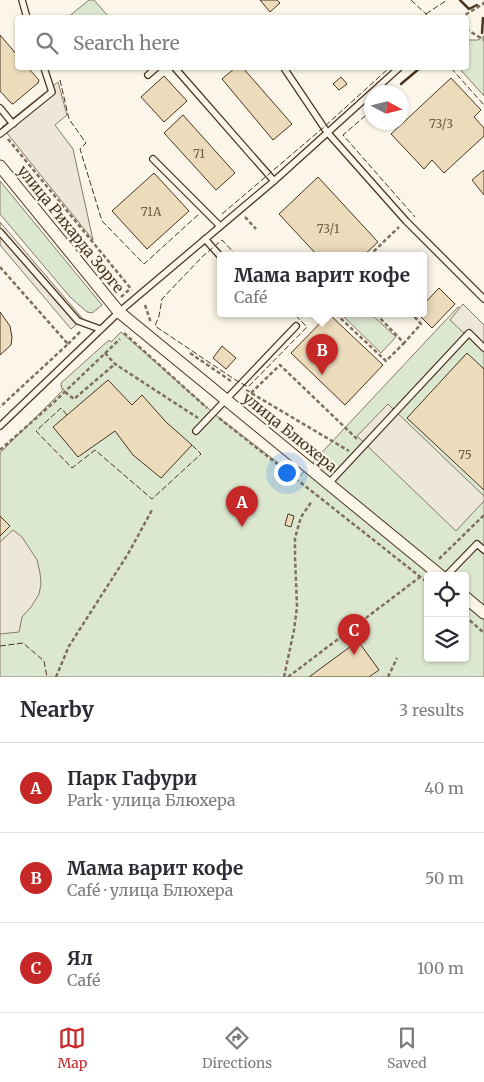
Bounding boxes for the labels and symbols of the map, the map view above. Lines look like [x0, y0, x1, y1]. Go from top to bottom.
north arrow [364, 85, 409, 130]
house number: 73/3 [429, 116, 453, 131]
house number: 71 [193, 146, 206, 161]
street label: улица Рихарда Зорге [14, 161, 128, 297]
house number: 71А [141, 204, 162, 219]
house number: 73/1 [317, 221, 340, 236]
pin: B [306, 334, 338, 375]
street label: улица Блюхера [239, 388, 341, 476]
house number: 75 [458, 447, 472, 462]
your location [274, 460, 300, 486]
pin: A [226, 486, 258, 527]
pin: C [338, 614, 370, 655]

